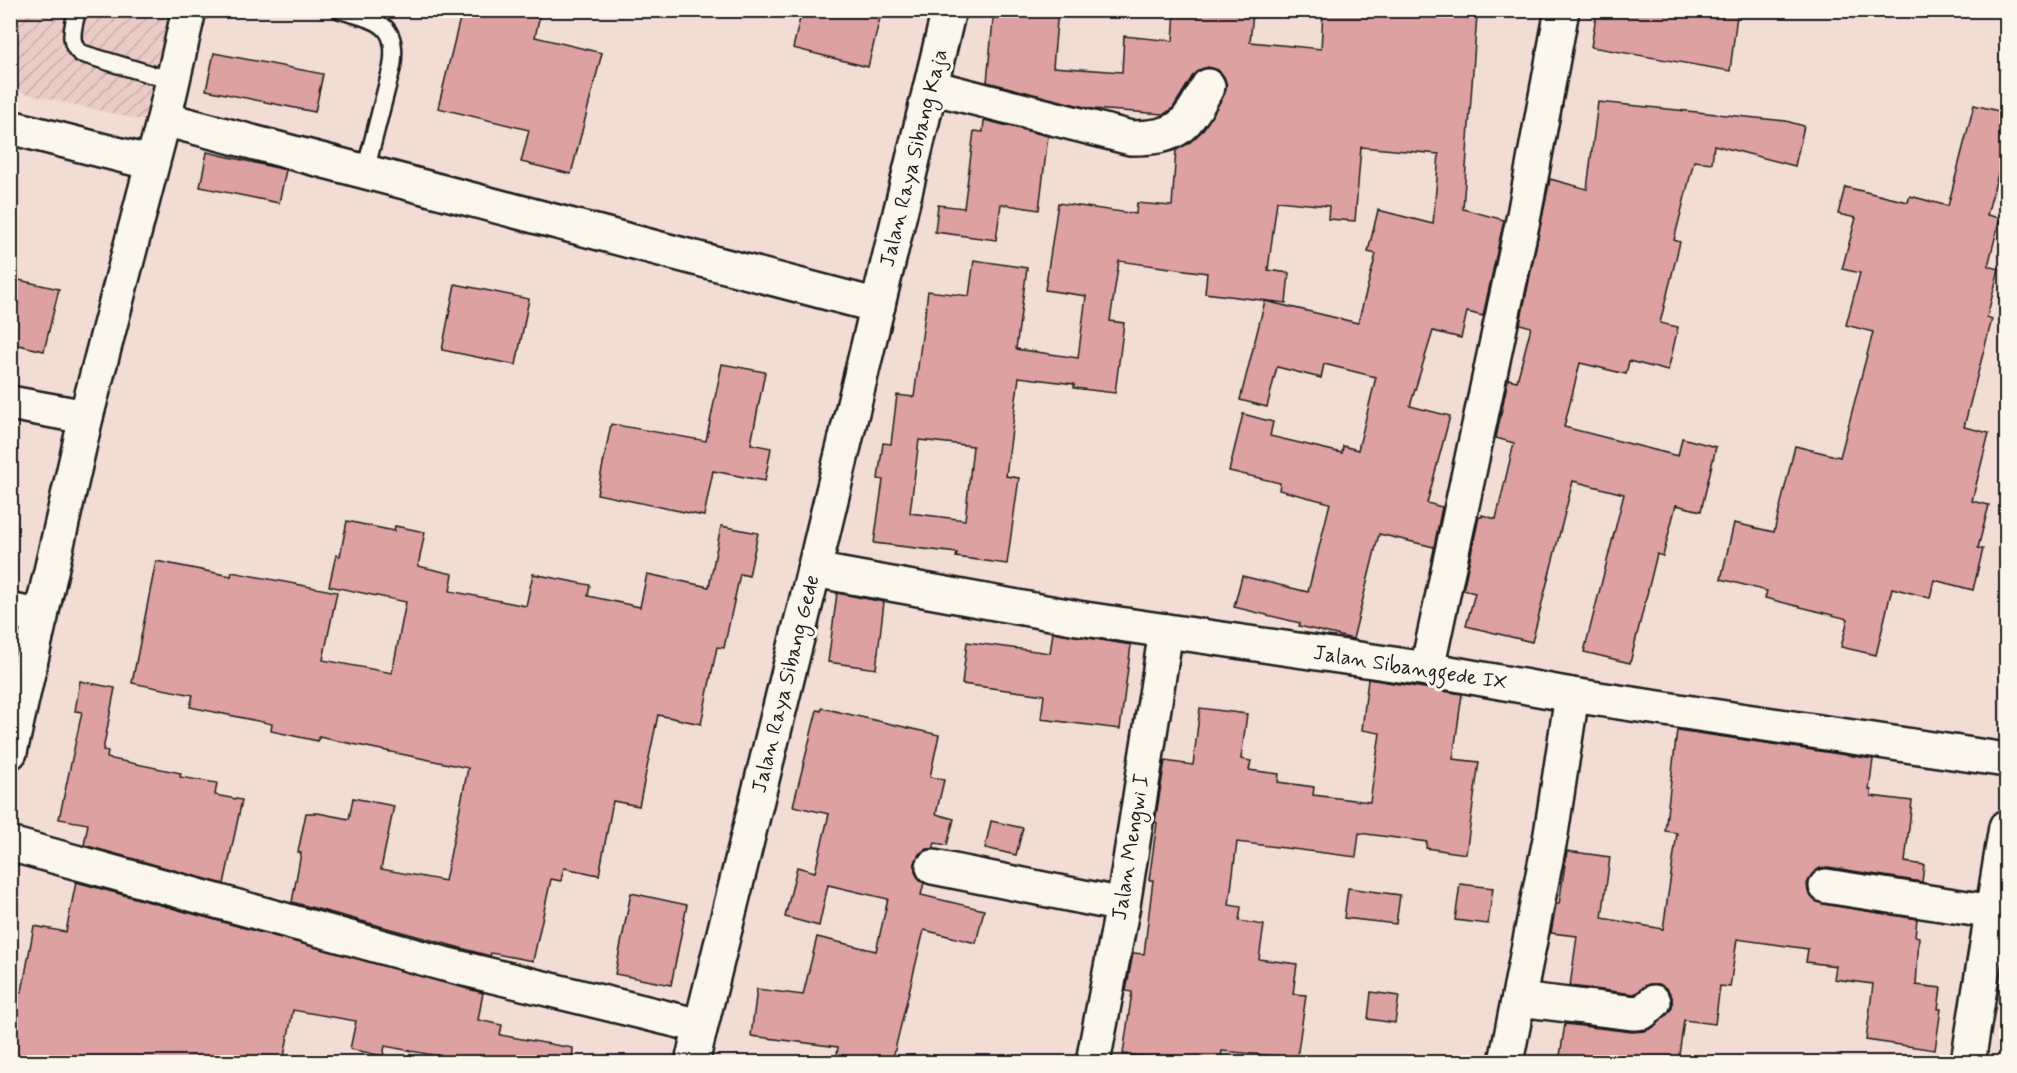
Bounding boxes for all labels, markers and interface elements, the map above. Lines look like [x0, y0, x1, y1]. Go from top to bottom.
street label: Jalan Raya Sibang Kaja [873, 46, 956, 270]
street label: Jalan Raya Sibang Gede [745, 572, 828, 796]
street label: Jalan Sibanggede IX [1311, 639, 1509, 699]
street label: Jalan Mengwi I [1106, 772, 1157, 922]

